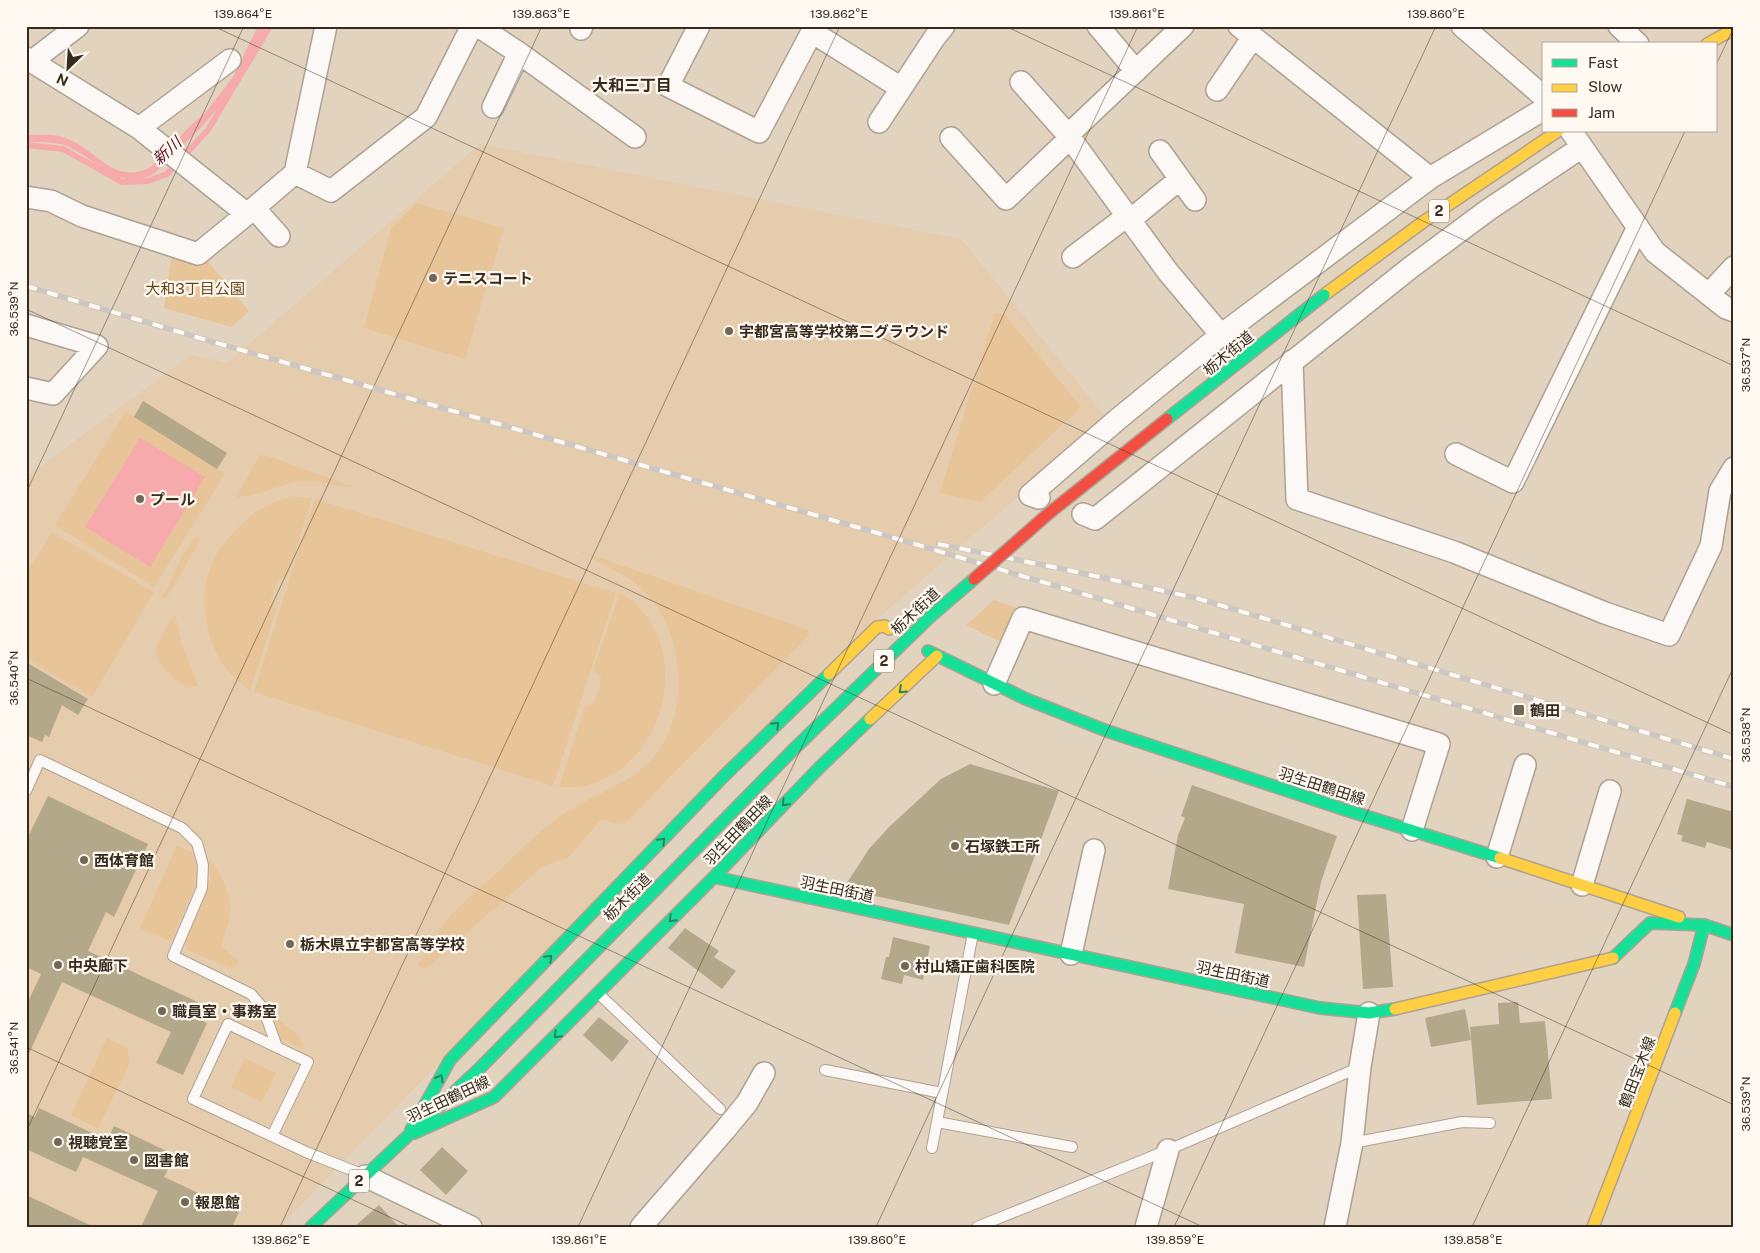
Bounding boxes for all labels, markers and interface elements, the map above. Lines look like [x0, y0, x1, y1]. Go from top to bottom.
text: 139.864°E [214, 7, 272, 21]
text: 139.863°E [512, 7, 570, 21]
text: 139.862°E [810, 7, 868, 21]
text: 139.861°E [1109, 7, 1165, 21]
text: 139.860°E [1407, 7, 1465, 21]
north arrow [42, 42, 92, 92]
legend [1542, 42, 1718, 132]
text: Fast [1588, 54, 1618, 71]
text: N [54, 70, 71, 89]
district label: 大和三丁目 [592, 76, 672, 95]
text: Slow [1588, 78, 1623, 95]
text: Jam [1588, 104, 1615, 121]
water label: 新川 [149, 132, 187, 169]
road number: 2 [1429, 200, 1449, 222]
place label: テニスコート [443, 270, 533, 287]
marker: テニスコート [427, 272, 439, 284]
park label: 大和3丁目公園 [145, 280, 245, 297]
text: 36.539°N [7, 282, 21, 336]
place label: 宇都宮高等学校第二グラウンド [739, 323, 949, 340]
marker: 宇都宮高等学校第二グラウンド [723, 325, 735, 337]
street label: 栃木街道 [1199, 328, 1257, 378]
text: 36.537°N [1739, 338, 1753, 392]
place label: プール [150, 491, 195, 508]
marker: プール [134, 493, 146, 505]
street label: 栃木街道 [887, 584, 943, 638]
road number: 2 [874, 649, 894, 672]
text: 36.540°N [7, 651, 21, 705]
one-way arrow [898, 684, 907, 693]
place label: 鶴田 [1530, 702, 1560, 719]
marker: 鶴田 [1512, 703, 1526, 717]
text: 36.538°N [1739, 707, 1753, 763]
one-way arrow [770, 721, 779, 730]
street label: 羽生田鶴田線 [1277, 764, 1367, 808]
street label: 羽生田鶴田線 [701, 792, 775, 868]
one-way arrow [782, 797, 791, 806]
one-way arrow [656, 837, 665, 846]
place label: 石塚鉄工所 [965, 838, 1040, 855]
marker: 石塚鉄工所 [949, 840, 961, 852]
place label: 西体育館 [94, 852, 154, 869]
marker: 西体育館 [78, 854, 90, 866]
street label: 栃木街道 [600, 870, 654, 924]
street label: 羽生田街道 [799, 873, 875, 905]
one-way arrow [668, 913, 677, 922]
place label: 栃木県立宇都宮高等学校 [300, 936, 465, 953]
marker: 栃木県立宇都宮高等学校 [284, 938, 296, 950]
one-way arrow [543, 954, 552, 963]
place label: 中央廊下 [68, 957, 128, 974]
place label: 村山矯正歯科医院 [915, 958, 1035, 975]
street label: 羽生田街道 [1195, 958, 1271, 990]
marker: 中央廊下 [52, 959, 64, 971]
marker: 村山矯正歯科医院 [899, 960, 911, 972]
place label: 職員室・事務室 [172, 1003, 277, 1020]
marker: 職員室・事務室 [156, 1005, 168, 1017]
text: 36.541°N [7, 1022, 21, 1074]
one-way arrow [554, 1029, 563, 1038]
street label: 鶴田宝木線 [1616, 1034, 1658, 1110]
street label: 羽生田鶴田線 [404, 1072, 492, 1126]
one-way arrow [434, 1074, 444, 1083]
text: 36.539°N [1739, 1077, 1753, 1131]
place label: 視聴覚室 [68, 1134, 128, 1151]
marker: 視聴覚室 [52, 1136, 64, 1148]
place label: 図書館 [144, 1152, 189, 1169]
marker: 図書館 [128, 1154, 140, 1166]
road number: 2 [349, 1170, 369, 1192]
place label: 報恩館 [195, 1194, 240, 1211]
marker: 報恩館 [179, 1196, 191, 1208]
text: 139.862°E [252, 1233, 310, 1247]
text: 139.861°E [551, 1233, 607, 1247]
text: 139.860°E [848, 1233, 906, 1247]
text: 139.859°E [1146, 1233, 1204, 1247]
text: 139.858°E [1444, 1233, 1502, 1247]

